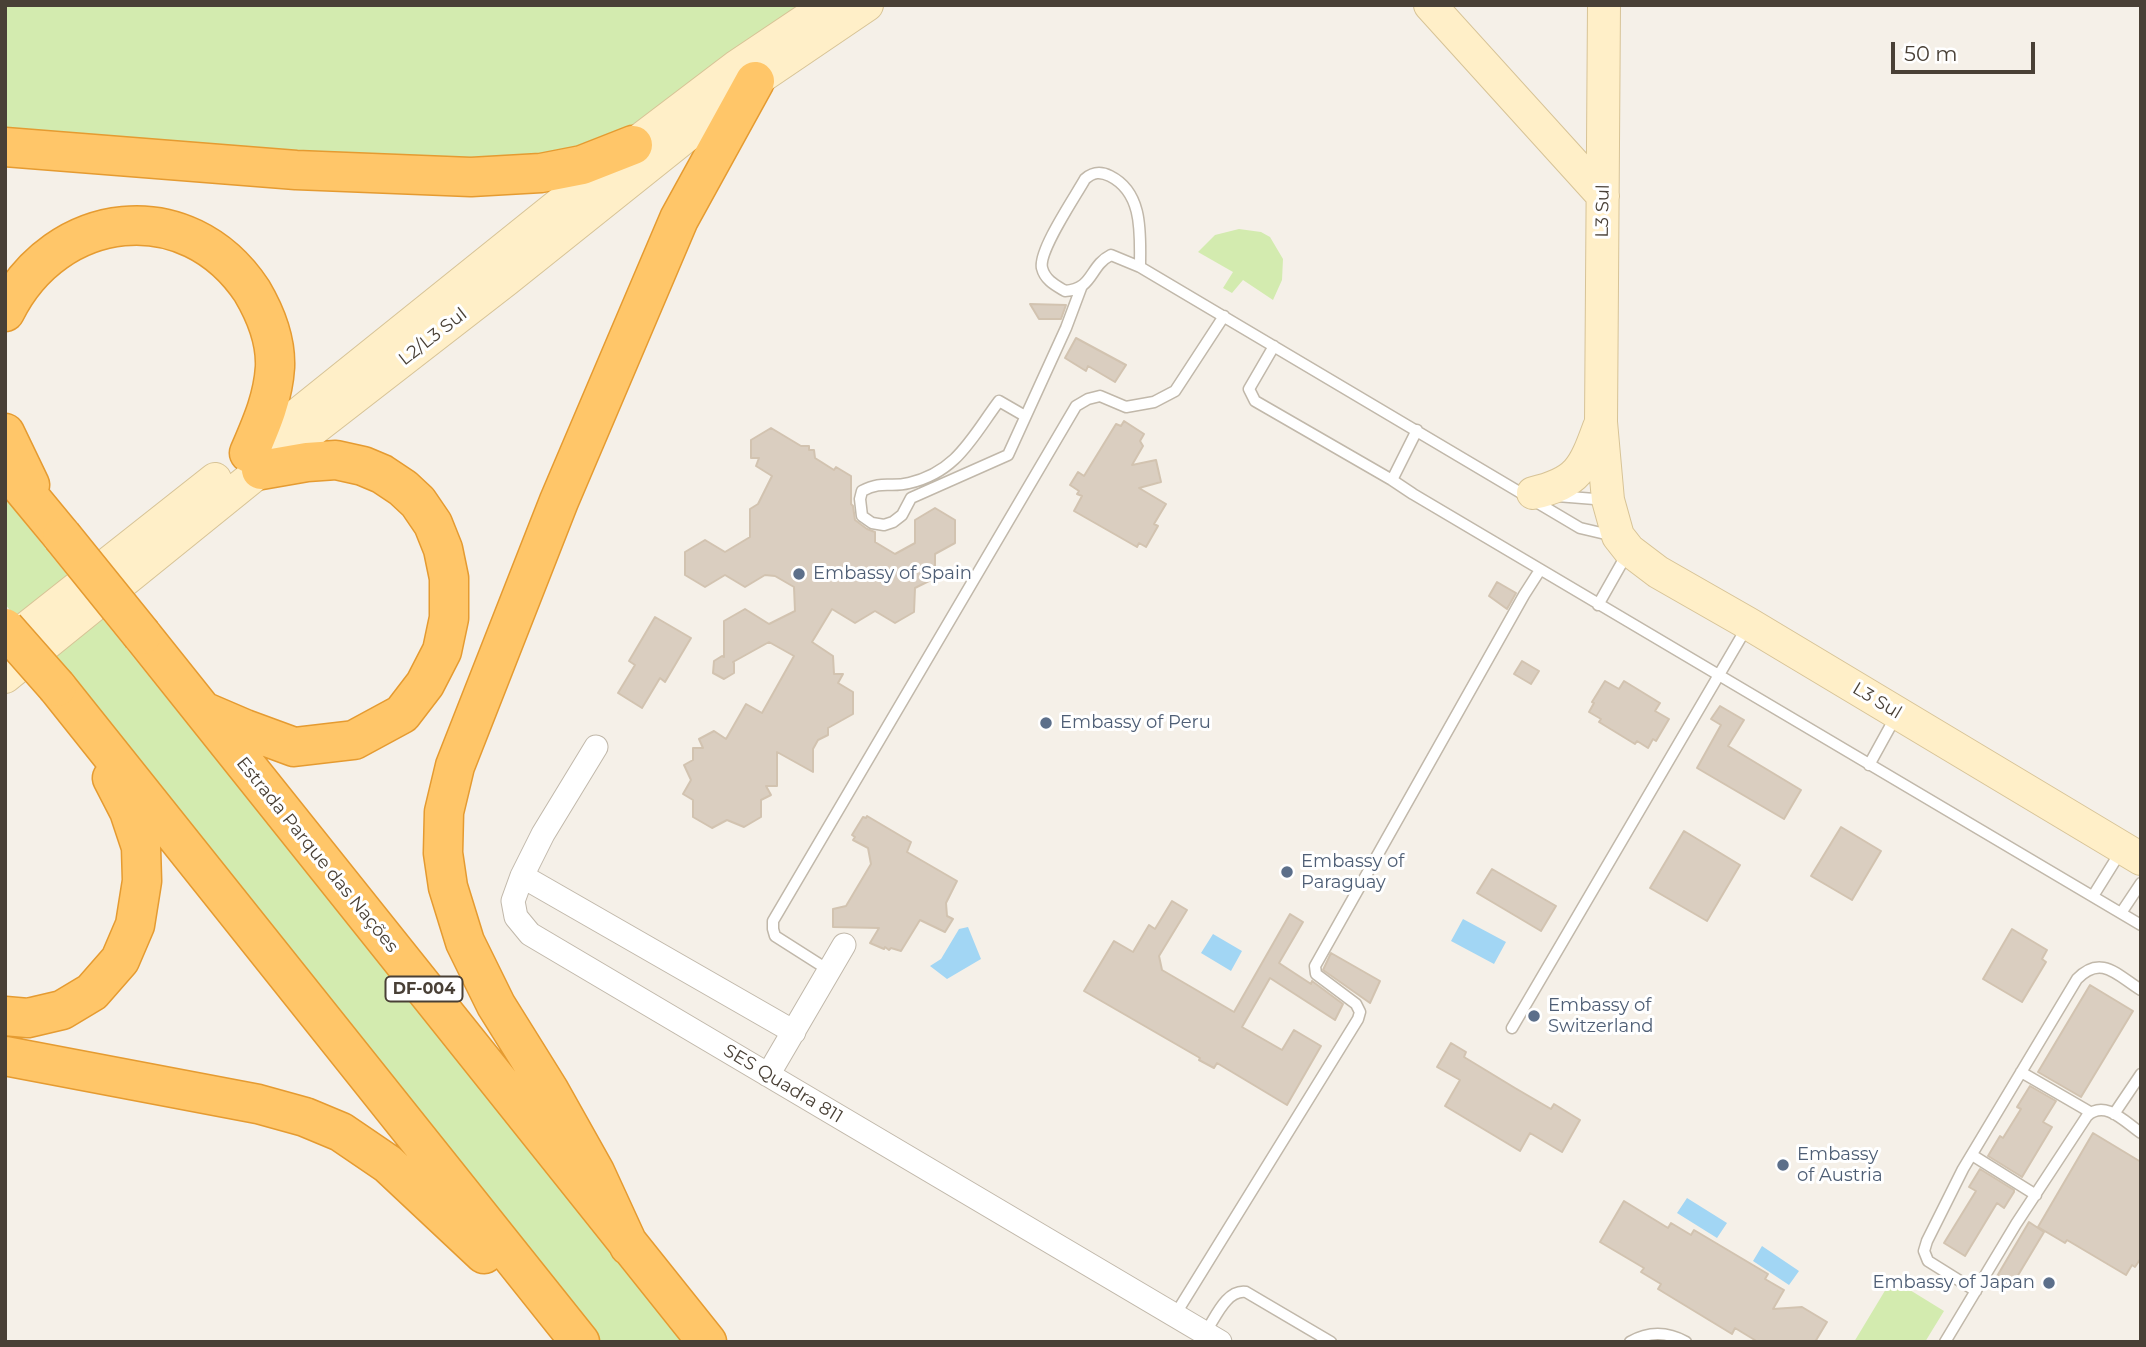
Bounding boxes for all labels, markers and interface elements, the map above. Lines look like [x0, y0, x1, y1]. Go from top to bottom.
scale bar [1894, 28, 2038, 72]
text: 50 m [1904, 41, 1958, 66]
street label: L3 Sul [1592, 184, 1614, 238]
street label: L2/L3 Sul [395, 304, 471, 370]
place label: Embassy of Spain [813, 563, 972, 585]
marker: Embassy of Spain [791, 566, 807, 582]
street label: L3 Sul [1849, 678, 1905, 724]
place label: Embassy of Peru [1060, 712, 1211, 734]
marker: Embassy of Peru [1038, 715, 1054, 731]
street label: Estrada Parque das Nações [231, 753, 403, 957]
place label: Embassy of Paraguay [1301, 851, 1404, 894]
marker: Embassy of Paraguay [1279, 864, 1295, 880]
road number: DF-004 [386, 976, 462, 1001]
place label: Embassy of Switzerland [1548, 995, 1654, 1038]
marker: Embassy of Switzerland [1526, 1008, 1542, 1024]
street label: SES Quadra 811 [719, 1040, 847, 1128]
place label: Embassy of Austria [1797, 1144, 1883, 1186]
marker: Embassy of Austria [1775, 1157, 1791, 1173]
place label: Embassy of Japan [1872, 1272, 2035, 1294]
marker: Embassy of Japan [2041, 1275, 2057, 1291]

